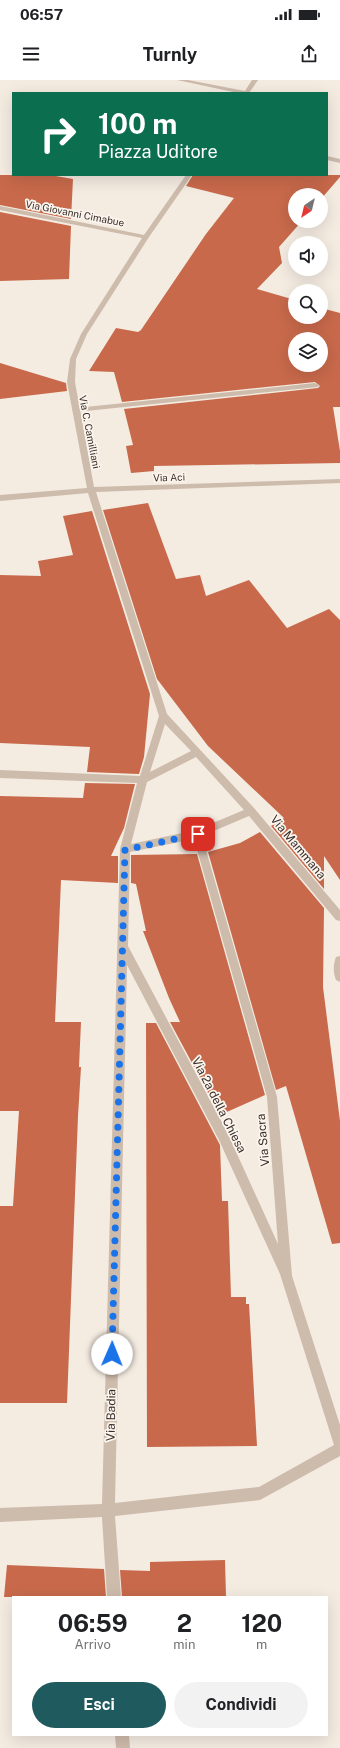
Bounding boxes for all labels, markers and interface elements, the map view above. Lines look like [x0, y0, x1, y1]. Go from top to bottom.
text: 06:57 [20, 6, 63, 23]
icon: menu [20, 43, 42, 65]
icon: share [298, 43, 320, 65]
text: Turnly [143, 44, 197, 65]
text: 100 m [98, 107, 177, 140]
icon: right [32, 108, 84, 160]
text: Piazza Uditore [98, 141, 218, 162]
north arrow [288, 188, 328, 228]
map controls [288, 188, 328, 372]
street label: Via Giovanni Cimabue [25, 198, 126, 229]
button: sound [288, 236, 328, 276]
button: search [288, 284, 328, 324]
button: layers [288, 332, 328, 372]
street label: Via C. Camilliani [77, 394, 103, 470]
street label: Via Aci [153, 470, 185, 484]
street label: Via Mammana [267, 812, 329, 882]
pin [181, 817, 215, 851]
icon: arrive [187, 823, 209, 845]
street label: Via 2a della Chiesa [189, 1055, 249, 1155]
street label: Via Sacra [254, 1113, 272, 1167]
position arrow [91, 1333, 133, 1375]
street label: Via Badia [104, 1389, 118, 1441]
text: 06:59 [58, 1609, 128, 1637]
text: 2 [177, 1609, 192, 1637]
text: 120 [241, 1609, 282, 1637]
text: Arrivo [74, 1637, 111, 1652]
text: min [173, 1637, 195, 1652]
text: m [256, 1637, 267, 1652]
button: Esci [32, 1682, 166, 1728]
button: Condividi [174, 1682, 308, 1728]

